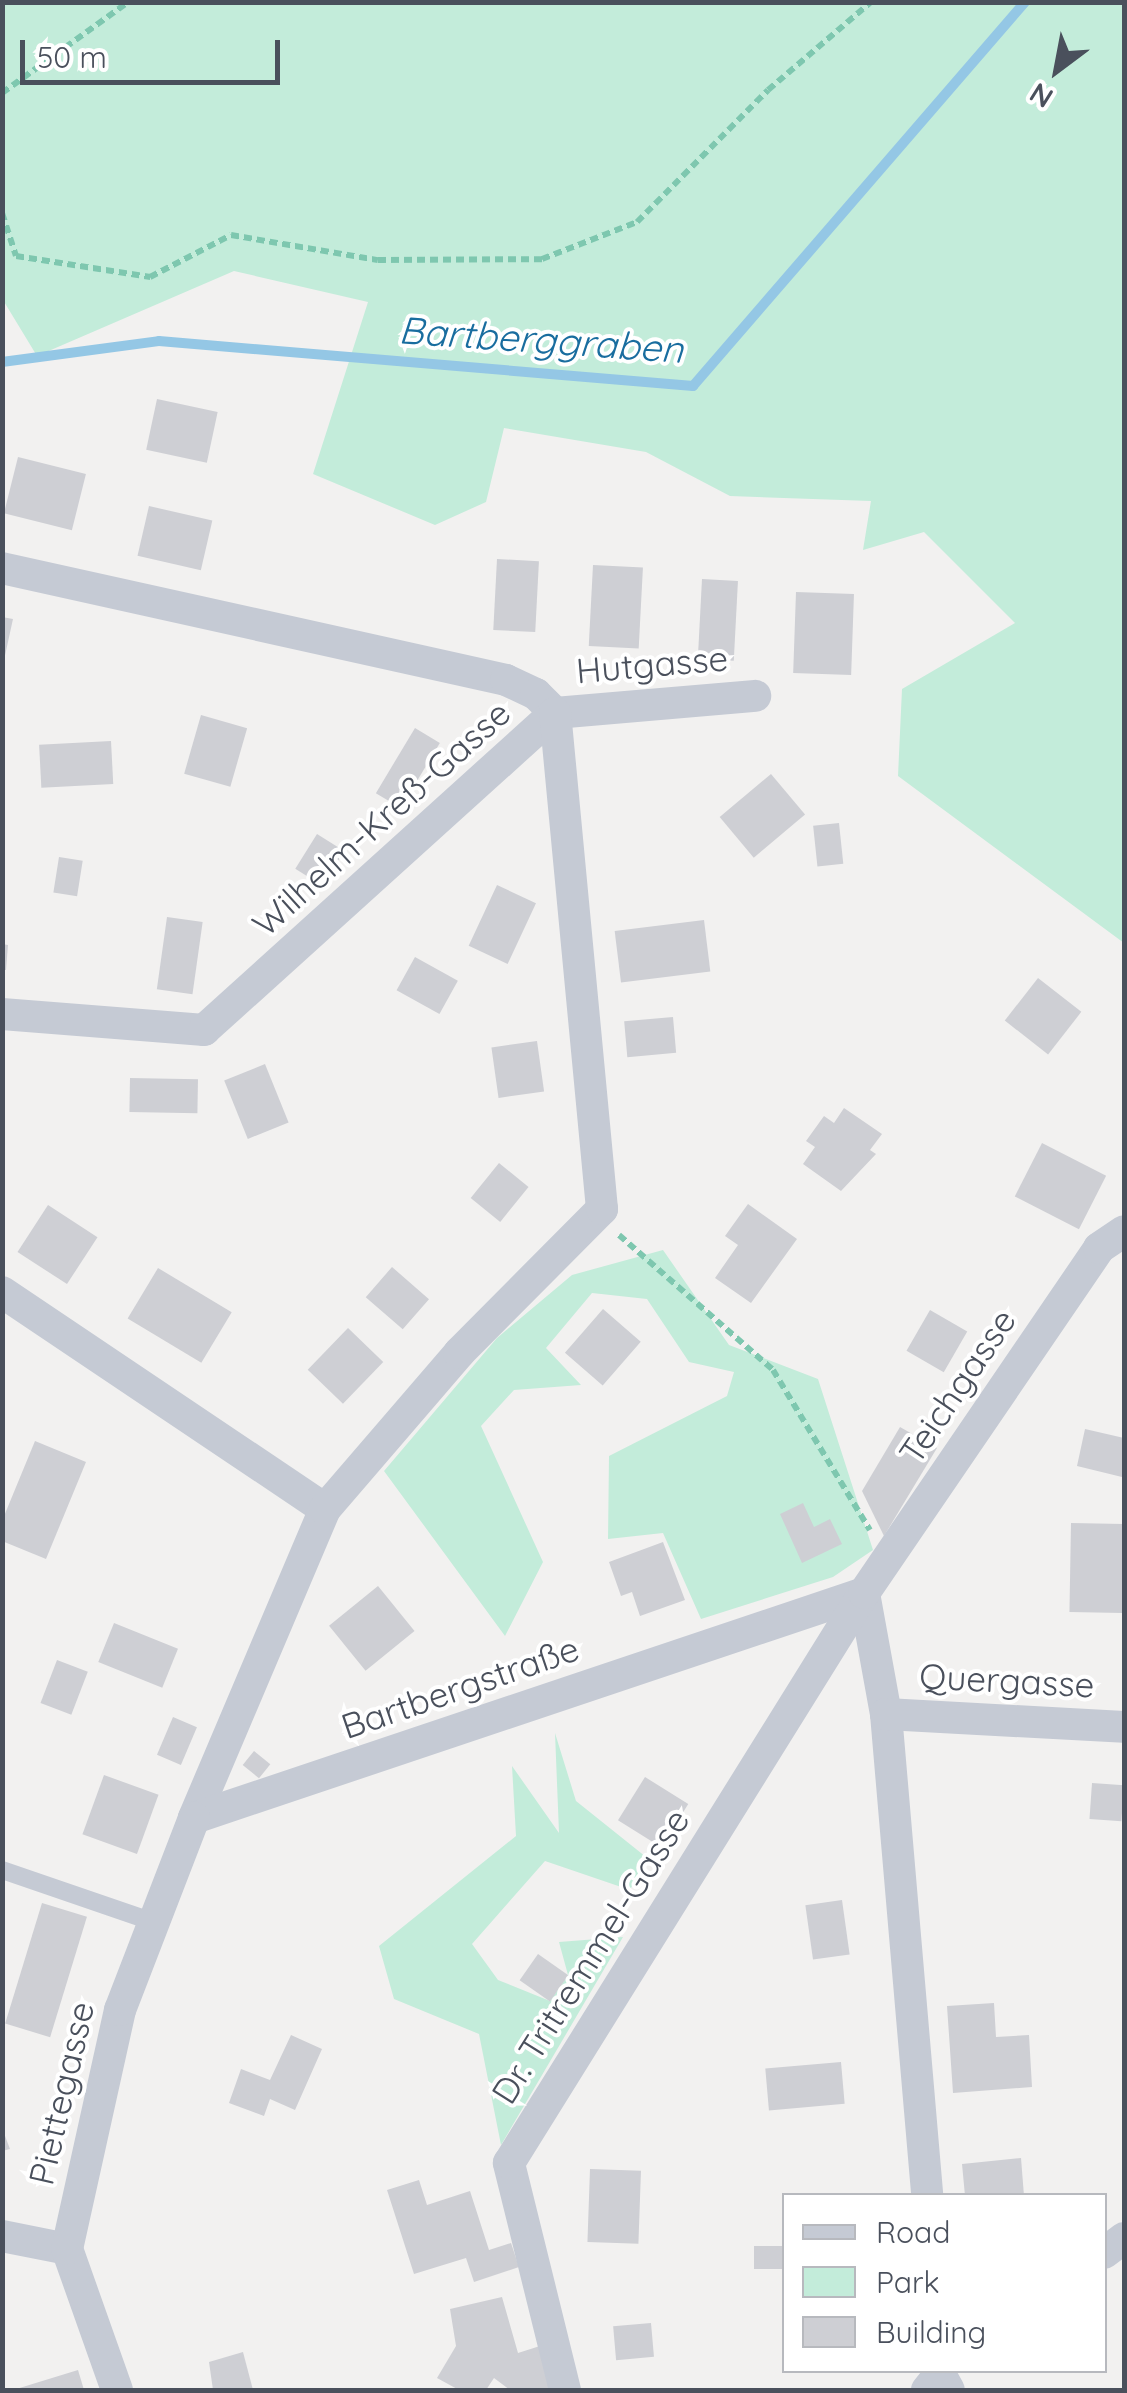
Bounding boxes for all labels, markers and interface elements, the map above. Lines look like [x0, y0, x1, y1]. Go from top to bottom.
scale bar [25, 20, 285, 82]
north arrow [1007, 20, 1107, 120]
text: 50 m [37, 38, 107, 76]
text: N [1023, 76, 1059, 116]
water label: Bartberggraben [397, 307, 685, 373]
street label: Hutgasse [574, 636, 730, 692]
street label: Wilhelm-Kreß-Gasse [244, 691, 518, 945]
street label: Teichgasse [890, 1301, 1024, 1471]
street label: Bartbergstraße [336, 1627, 584, 1747]
street label: Quergasse [918, 1654, 1096, 1706]
street label: Dr. Tritremmel-Gasse [482, 1801, 698, 2111]
street label: Piettegasse [20, 1997, 102, 2189]
legend [782, 2193, 1107, 2373]
text: Road [876, 2213, 950, 2251]
text: Park [876, 2263, 940, 2301]
text: Building [876, 2313, 986, 2351]

